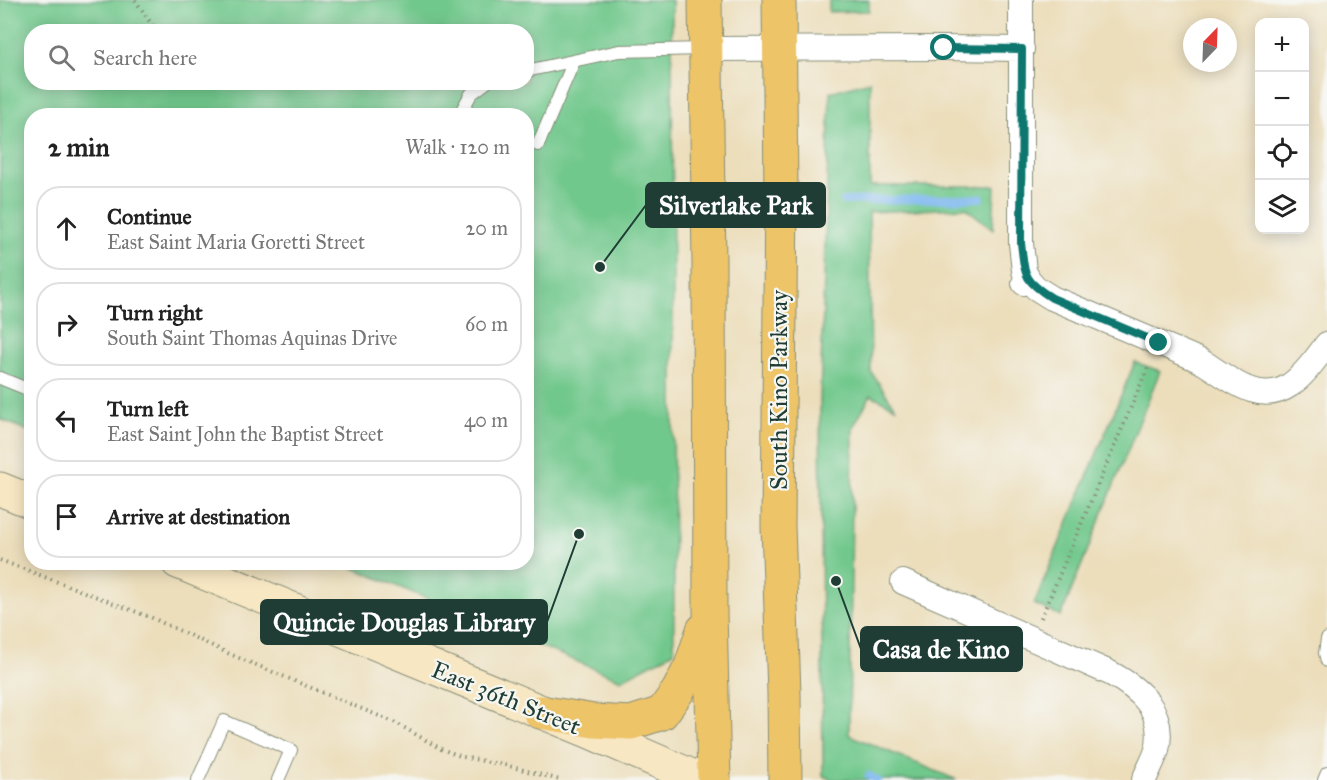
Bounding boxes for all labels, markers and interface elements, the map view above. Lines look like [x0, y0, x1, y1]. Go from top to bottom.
north arrow [1183, 18, 1237, 72]
map controls [1255, 18, 1309, 234]
button: + [1255, 18, 1309, 72]
search box [24, 24, 534, 90]
route start [930, 34, 956, 60]
icon: search [45, 41, 78, 74]
text: Search here [93, 44, 197, 71]
button: − [1255, 72, 1309, 126]
button: locate [1255, 126, 1309, 180]
text: 2 min [48, 131, 109, 163]
text: Walk · 120 m [405, 135, 510, 159]
button: layers [1255, 180, 1309, 234]
callout: Silverlake Park [646, 183, 825, 227]
text: Silverlake Park [659, 189, 814, 221]
text: Continue [107, 203, 192, 230]
icon: ahead [50, 212, 83, 245]
text: 20 m [465, 216, 508, 240]
text: East Saint Maria Goretti Street [107, 230, 365, 254]
street label: South Kino Parkway [764, 289, 794, 490]
text: Turn right [107, 299, 203, 326]
icon: right [50, 308, 83, 341]
text: 60 m [465, 312, 508, 336]
text: South Saint Thomas Aquinas Drive [107, 326, 397, 350]
route end [1145, 329, 1171, 355]
text: Turn left [107, 395, 189, 422]
icon: left [50, 404, 83, 437]
text: 40 m [464, 408, 508, 432]
text: East Saint John the Baptist Street [107, 422, 383, 446]
icon: arrive [50, 500, 83, 533]
text: Arrive at destination [107, 503, 290, 530]
callout: Quincie Douglas Library [261, 600, 547, 644]
text: Quincie Douglas Library [273, 606, 537, 639]
callout: Casa de Kino [861, 627, 1022, 671]
text: Casa de Kino [872, 633, 1010, 665]
street label: East 36th Street [427, 654, 585, 742]

